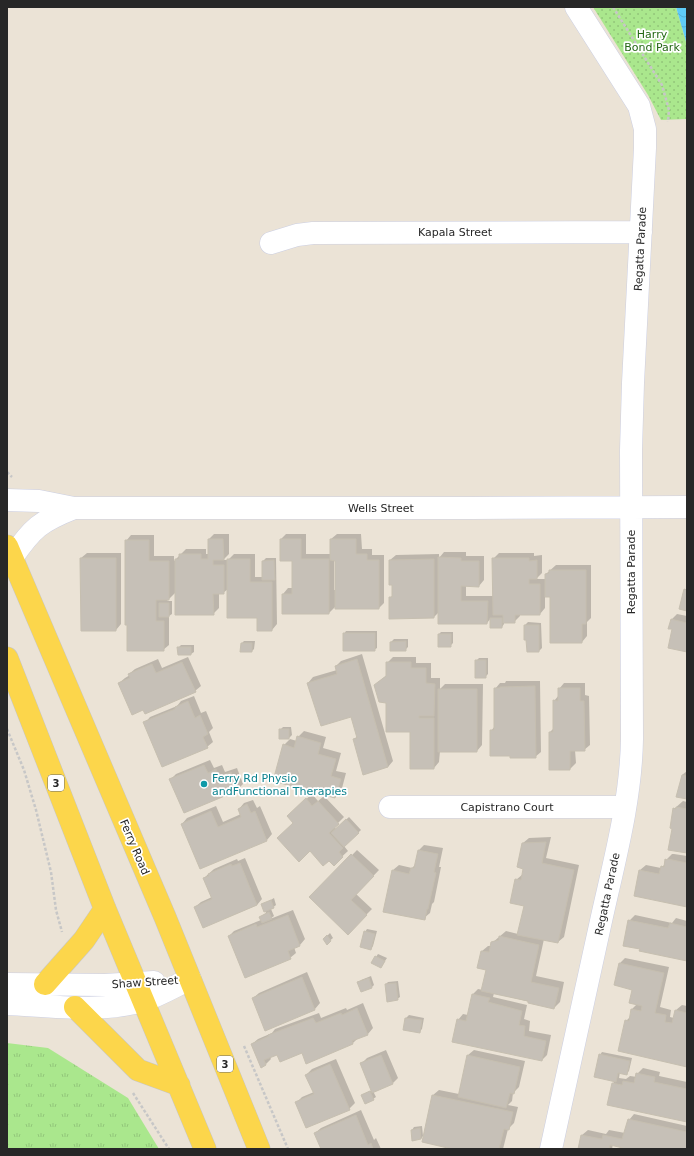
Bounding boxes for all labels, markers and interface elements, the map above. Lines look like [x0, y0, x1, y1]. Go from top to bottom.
park label: Harry Bond Park [624, 28, 680, 54]
street label: Regatta Parade [632, 206, 649, 292]
street label: Kapala Street [418, 226, 493, 239]
street label: Wells Street [348, 502, 415, 515]
street label: Regatta Parade [625, 530, 638, 614]
place label: Ferry Rd Physio andFunctional Therapies [212, 772, 347, 798]
road number: 3 [48, 775, 64, 791]
marker: Ferry Rd Physio andFunctional Therapies [199, 779, 209, 789]
street label: Capistrano Court [460, 801, 554, 814]
street label: Ferry Road [117, 818, 152, 877]
street label: Regatta Parade [592, 851, 623, 937]
street label: Shaw Street [111, 974, 179, 991]
road number: 3 [217, 1056, 233, 1072]

